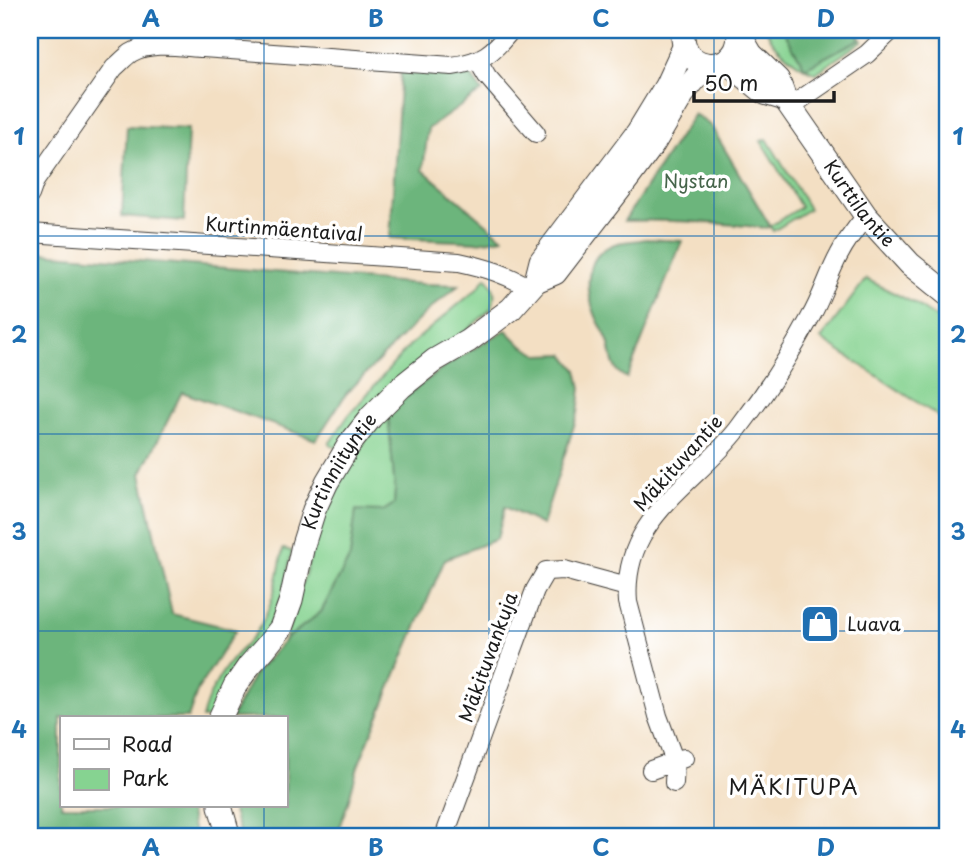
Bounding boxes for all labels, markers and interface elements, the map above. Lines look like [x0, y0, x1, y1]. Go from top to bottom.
text: A [142, 0, 160, 35]
text: B [368, 0, 384, 35]
text: C [592, 0, 610, 35]
text: D [817, 0, 835, 35]
scale bar [694, 60, 834, 104]
text: 50 m [704, 66, 758, 98]
text: 1 [14, 118, 25, 153]
text: 1 [953, 118, 964, 153]
street label: Kurttilantie [818, 154, 902, 253]
park label: Nystan [663, 166, 729, 194]
street label: Kurtinmäentaival [204, 209, 364, 247]
text: 2 [11, 316, 27, 351]
text: 2 [950, 316, 966, 351]
street label: Kurtinniityntie [294, 406, 382, 533]
street label: Mäkituvantie [626, 408, 728, 517]
text: 3 [11, 513, 27, 548]
text: 3 [950, 513, 966, 548]
street label: Mäkituvankuja [450, 587, 524, 726]
shop icon: Luava [799, 603, 841, 645]
place label: Luava [847, 609, 901, 637]
text: 4 [11, 711, 27, 746]
text: 4 [950, 711, 966, 746]
legend [60, 716, 287, 808]
text: Road [122, 727, 173, 759]
text: Park [122, 761, 169, 793]
district label: MÄKITUPA [729, 770, 859, 802]
text: A [142, 829, 160, 864]
text: B [368, 829, 384, 864]
text: C [592, 829, 610, 864]
text: D [817, 829, 835, 864]

